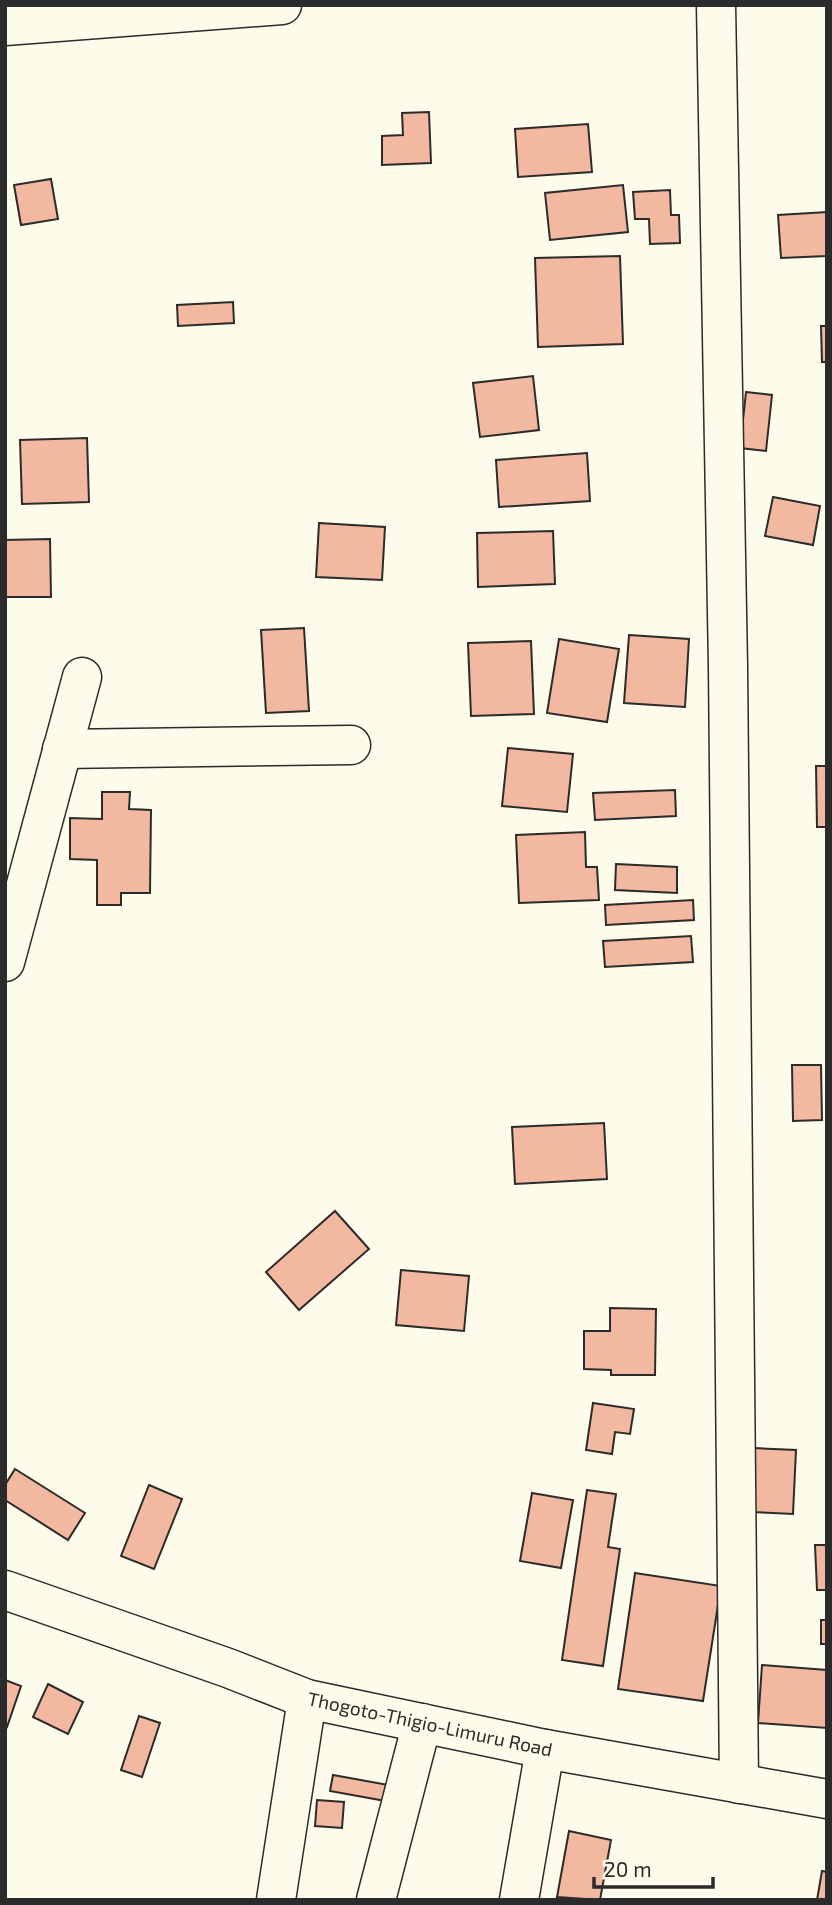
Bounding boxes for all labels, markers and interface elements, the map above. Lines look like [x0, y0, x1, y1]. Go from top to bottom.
street label: Thogoto-Thigio-Limuru Road [306, 1686, 555, 1761]
scale bar [594, 1846, 713, 1890]
text: 20 m [604, 1856, 652, 1881]

